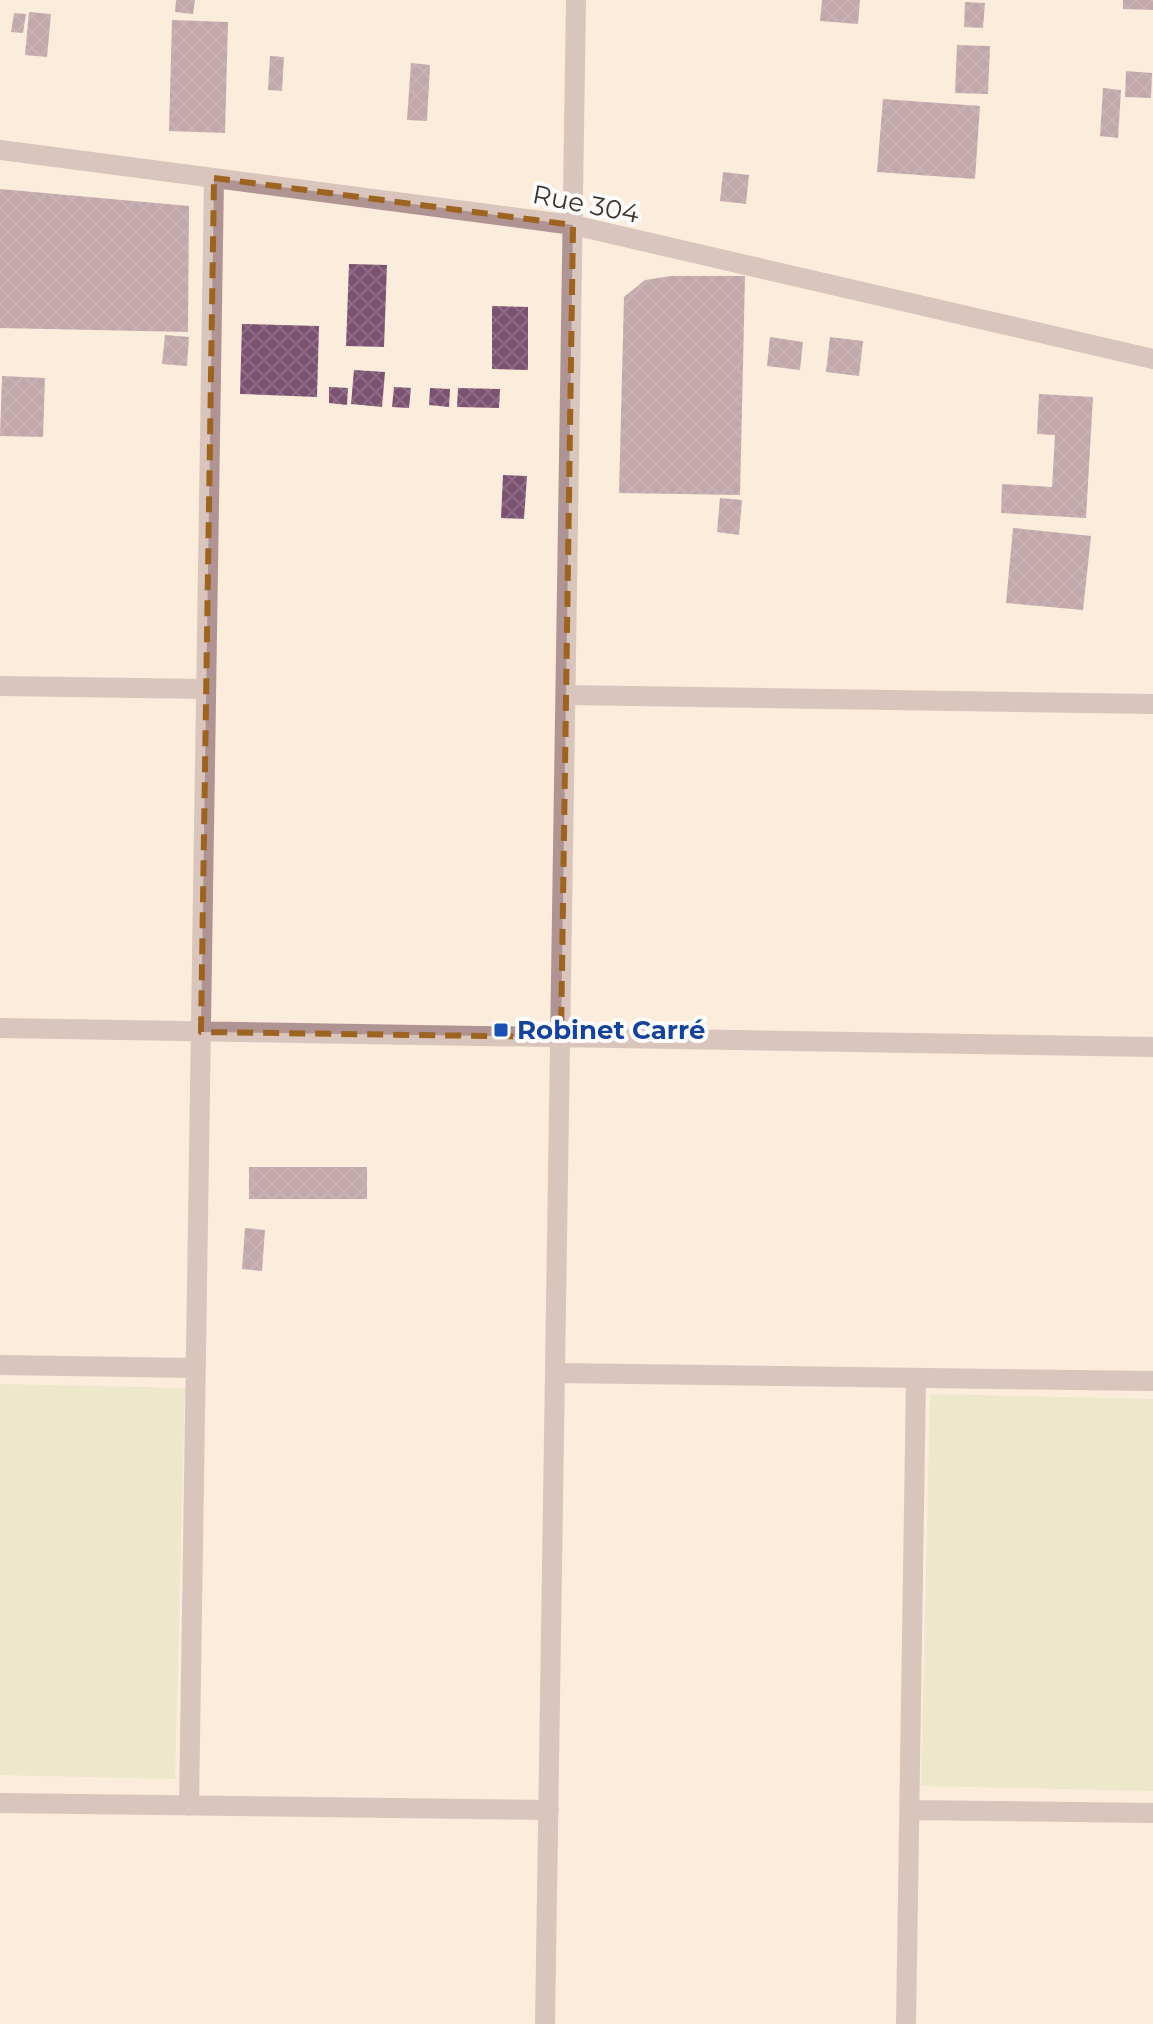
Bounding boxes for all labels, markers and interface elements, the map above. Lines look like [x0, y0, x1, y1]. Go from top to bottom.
street label: Rue 304 [530, 178, 642, 230]
place label: Robinet Carré [517, 1014, 705, 1046]
marker: Robinet Carré [492, 1021, 510, 1039]

